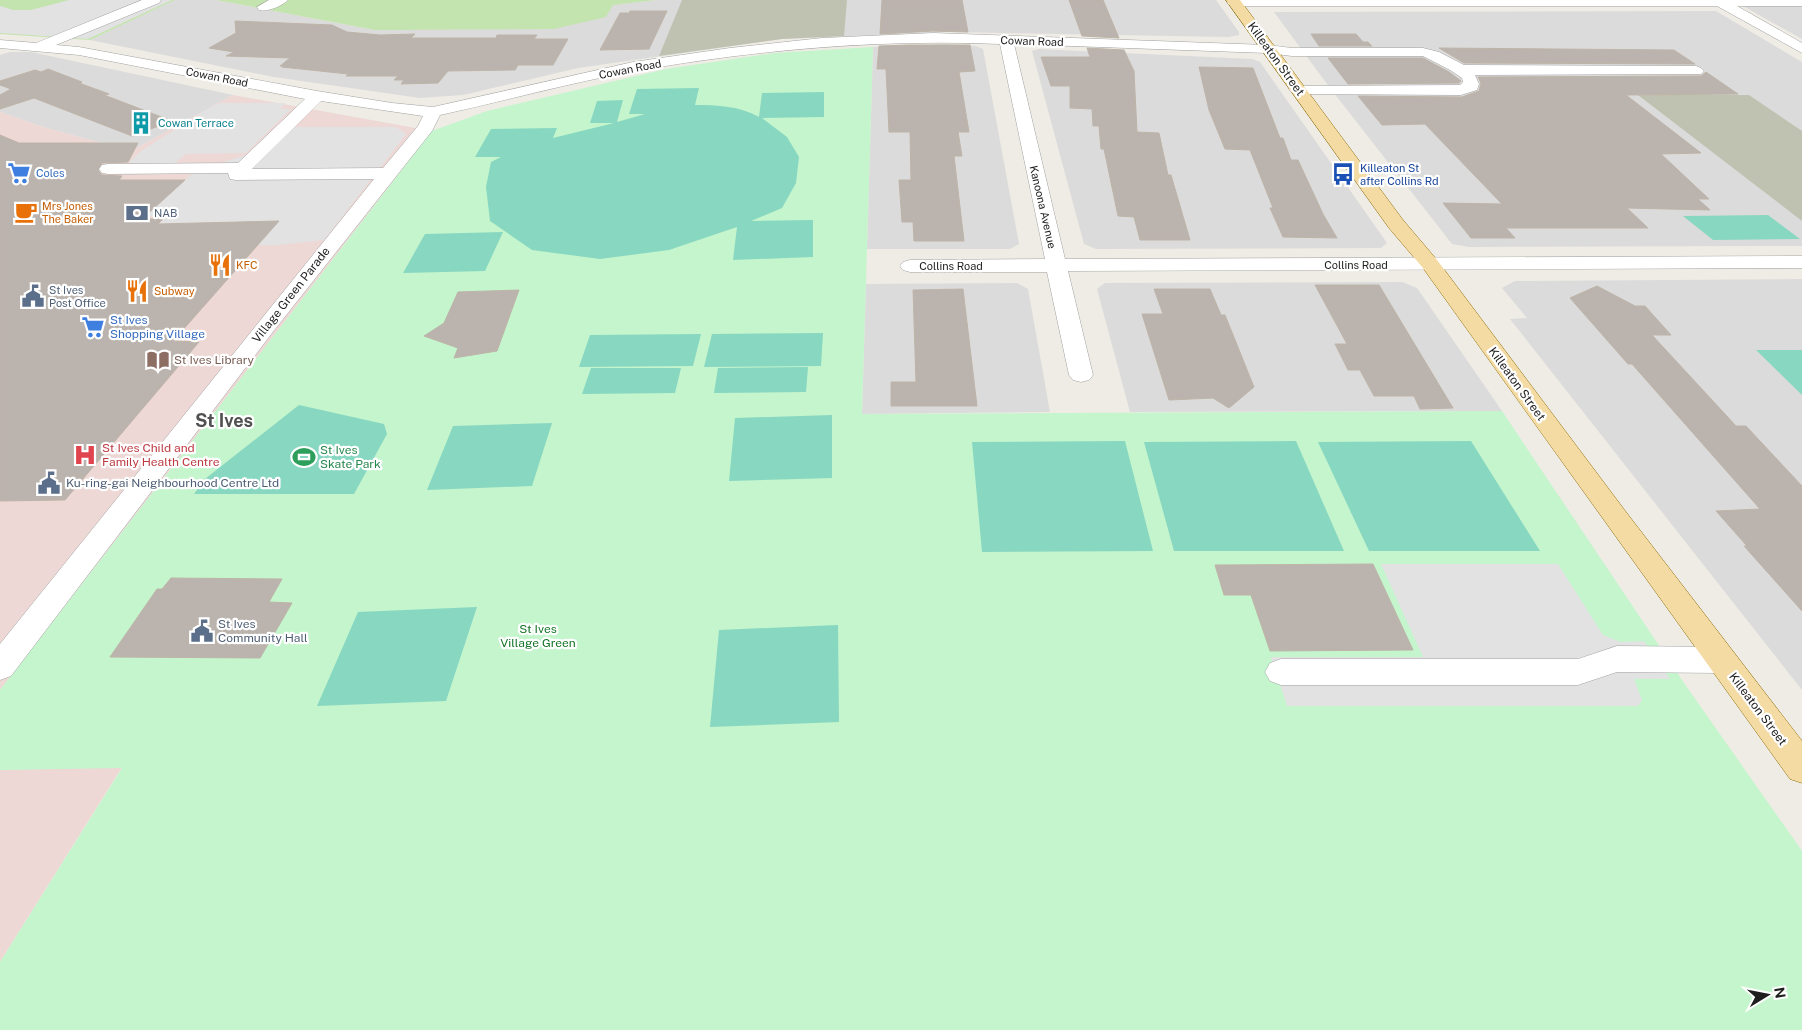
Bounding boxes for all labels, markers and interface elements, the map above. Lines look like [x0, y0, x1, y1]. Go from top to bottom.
street label: Killeaton Street [1245, 20, 1308, 99]
street label: Cowan Road [1000, 34, 1064, 48]
street label: Cowan Road [598, 57, 662, 81]
street label: Cowan Road [185, 65, 249, 89]
building icon: Cowan Terrace [128, 110, 154, 136]
place label: Cowan Terrace [158, 117, 234, 129]
supermarket icon: Coles [6, 160, 32, 186]
bus stop icon: Killeaton St after Collins Rd [1330, 161, 1356, 187]
place label: Killeaton St after Collins Rd [1360, 162, 1439, 187]
street label: Kanoona Avenue [1028, 164, 1058, 250]
place label: Coles [36, 167, 65, 179]
cafe icon: Mrs Jones The Baker [13, 199, 39, 225]
place label: Mrs Jones The Baker [42, 200, 94, 225]
bank icon: NAB [124, 200, 150, 226]
place label: NAB [154, 207, 177, 219]
street label: Village Green Parade [249, 244, 333, 346]
restaurant icon: KFC [207, 252, 233, 278]
place label: KFC [236, 259, 258, 271]
street label: Collins Road [1324, 259, 1388, 271]
street label: Collins Road [919, 260, 983, 272]
restaurant icon: Subway [124, 278, 150, 304]
public building icon: St Ives Post Office [20, 283, 46, 309]
place label: St Ives Post Office [49, 284, 106, 309]
place label: Subway [154, 285, 195, 297]
place label: St Ives Shopping Village [110, 313, 205, 341]
supermarket icon: St Ives Shopping Village [80, 314, 106, 340]
street label: Killeaton Street [1486, 345, 1549, 424]
library icon: St Ives Library [145, 347, 171, 373]
place label: St Ives Library [174, 353, 255, 367]
district label: St Ives [195, 410, 253, 431]
place label: St Ives Child and Family Health Centre [102, 441, 220, 469]
hospital icon: St Ives Child and Family Health Centre [72, 442, 98, 468]
place label: St Ives Skate Park [320, 443, 381, 471]
sports icon: St Ives Skate Park [291, 444, 317, 470]
public building icon: Ku-ring-gai Neighbourhood Centre Ltd [36, 470, 62, 496]
place label: Ku-ring-gai Neighbourhood Centre Ltd [66, 476, 279, 490]
place label: St Ives Community Hall [218, 617, 308, 645]
public building icon: St Ives Community Hall [189, 618, 215, 644]
park label: St Ives Village Green [500, 622, 576, 650]
street label: Killeaton Street [1726, 670, 1790, 748]
north arrow [1742, 970, 1792, 1020]
text: N [1771, 986, 1789, 1000]

